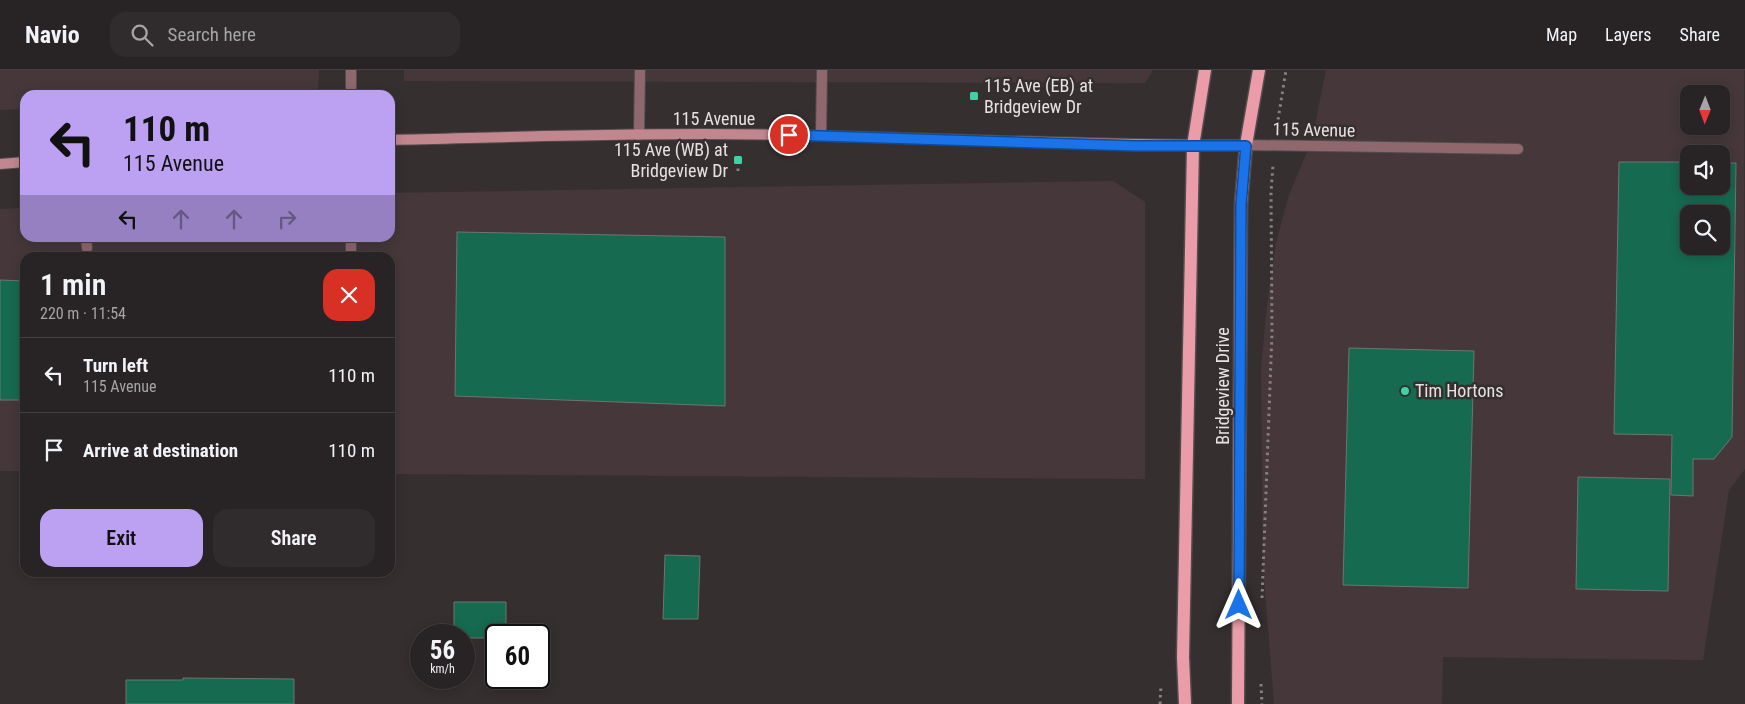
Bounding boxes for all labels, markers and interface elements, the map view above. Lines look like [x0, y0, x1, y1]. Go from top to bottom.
search box [110, 12, 460, 57]
text: Navio [25, 21, 80, 49]
icon: search [128, 21, 156, 49]
text: Search here [168, 23, 256, 46]
text: Map [1546, 24, 1577, 45]
text: Layers [1605, 24, 1652, 45]
text: Share [1680, 24, 1720, 45]
place label: 115 Ave (EB) at Bridgeview Dr [984, 75, 1093, 117]
north arrow [1680, 85, 1730, 135]
map controls [1680, 85, 1730, 255]
marker: 115 Ave (EB) at Bridgeview Dr [968, 90, 980, 102]
street label: 115 Avenue [673, 108, 755, 129]
text: 110 m [123, 109, 210, 150]
icon: left [40, 110, 105, 175]
pin [768, 114, 810, 156]
street label: 115 Avenue [1273, 118, 1355, 141]
icon: arrive [775, 121, 803, 149]
place label: 115 Ave (WB) at Bridgeview Dr [614, 139, 729, 181]
button: sound [1680, 145, 1730, 195]
text: 115 Avenue [123, 151, 224, 176]
marker: 115 Ave (WB) at Bridgeview Dr [732, 154, 744, 166]
icon: left [114, 205, 142, 233]
icon: ahead [167, 205, 195, 233]
icon: ahead [220, 205, 248, 233]
icon: right [273, 205, 301, 233]
button: search [1680, 205, 1730, 255]
text: 1 min [40, 267, 106, 302]
button: close [323, 269, 375, 321]
text: 220 m · 11:54 [40, 304, 126, 323]
street label: Bridgeview Drive [1212, 327, 1233, 445]
text: Turn left [83, 354, 148, 377]
icon: left [40, 361, 68, 389]
text: 110 m [328, 364, 375, 387]
text: 115 Avenue [83, 377, 156, 396]
place label: Tim Hortons [1415, 380, 1503, 401]
marker: Tim Hortons [1399, 385, 1411, 397]
icon: arrive [40, 436, 68, 464]
text: Arrive at destination [83, 439, 238, 462]
text: 110 m [328, 439, 375, 462]
button: Exit [40, 509, 203, 567]
button: Share [213, 509, 375, 567]
position arrow [1212, 578, 1264, 630]
speed limit sign: 60 [485, 624, 550, 689]
text: 56 [430, 636, 455, 665]
text: km/h [430, 662, 455, 676]

